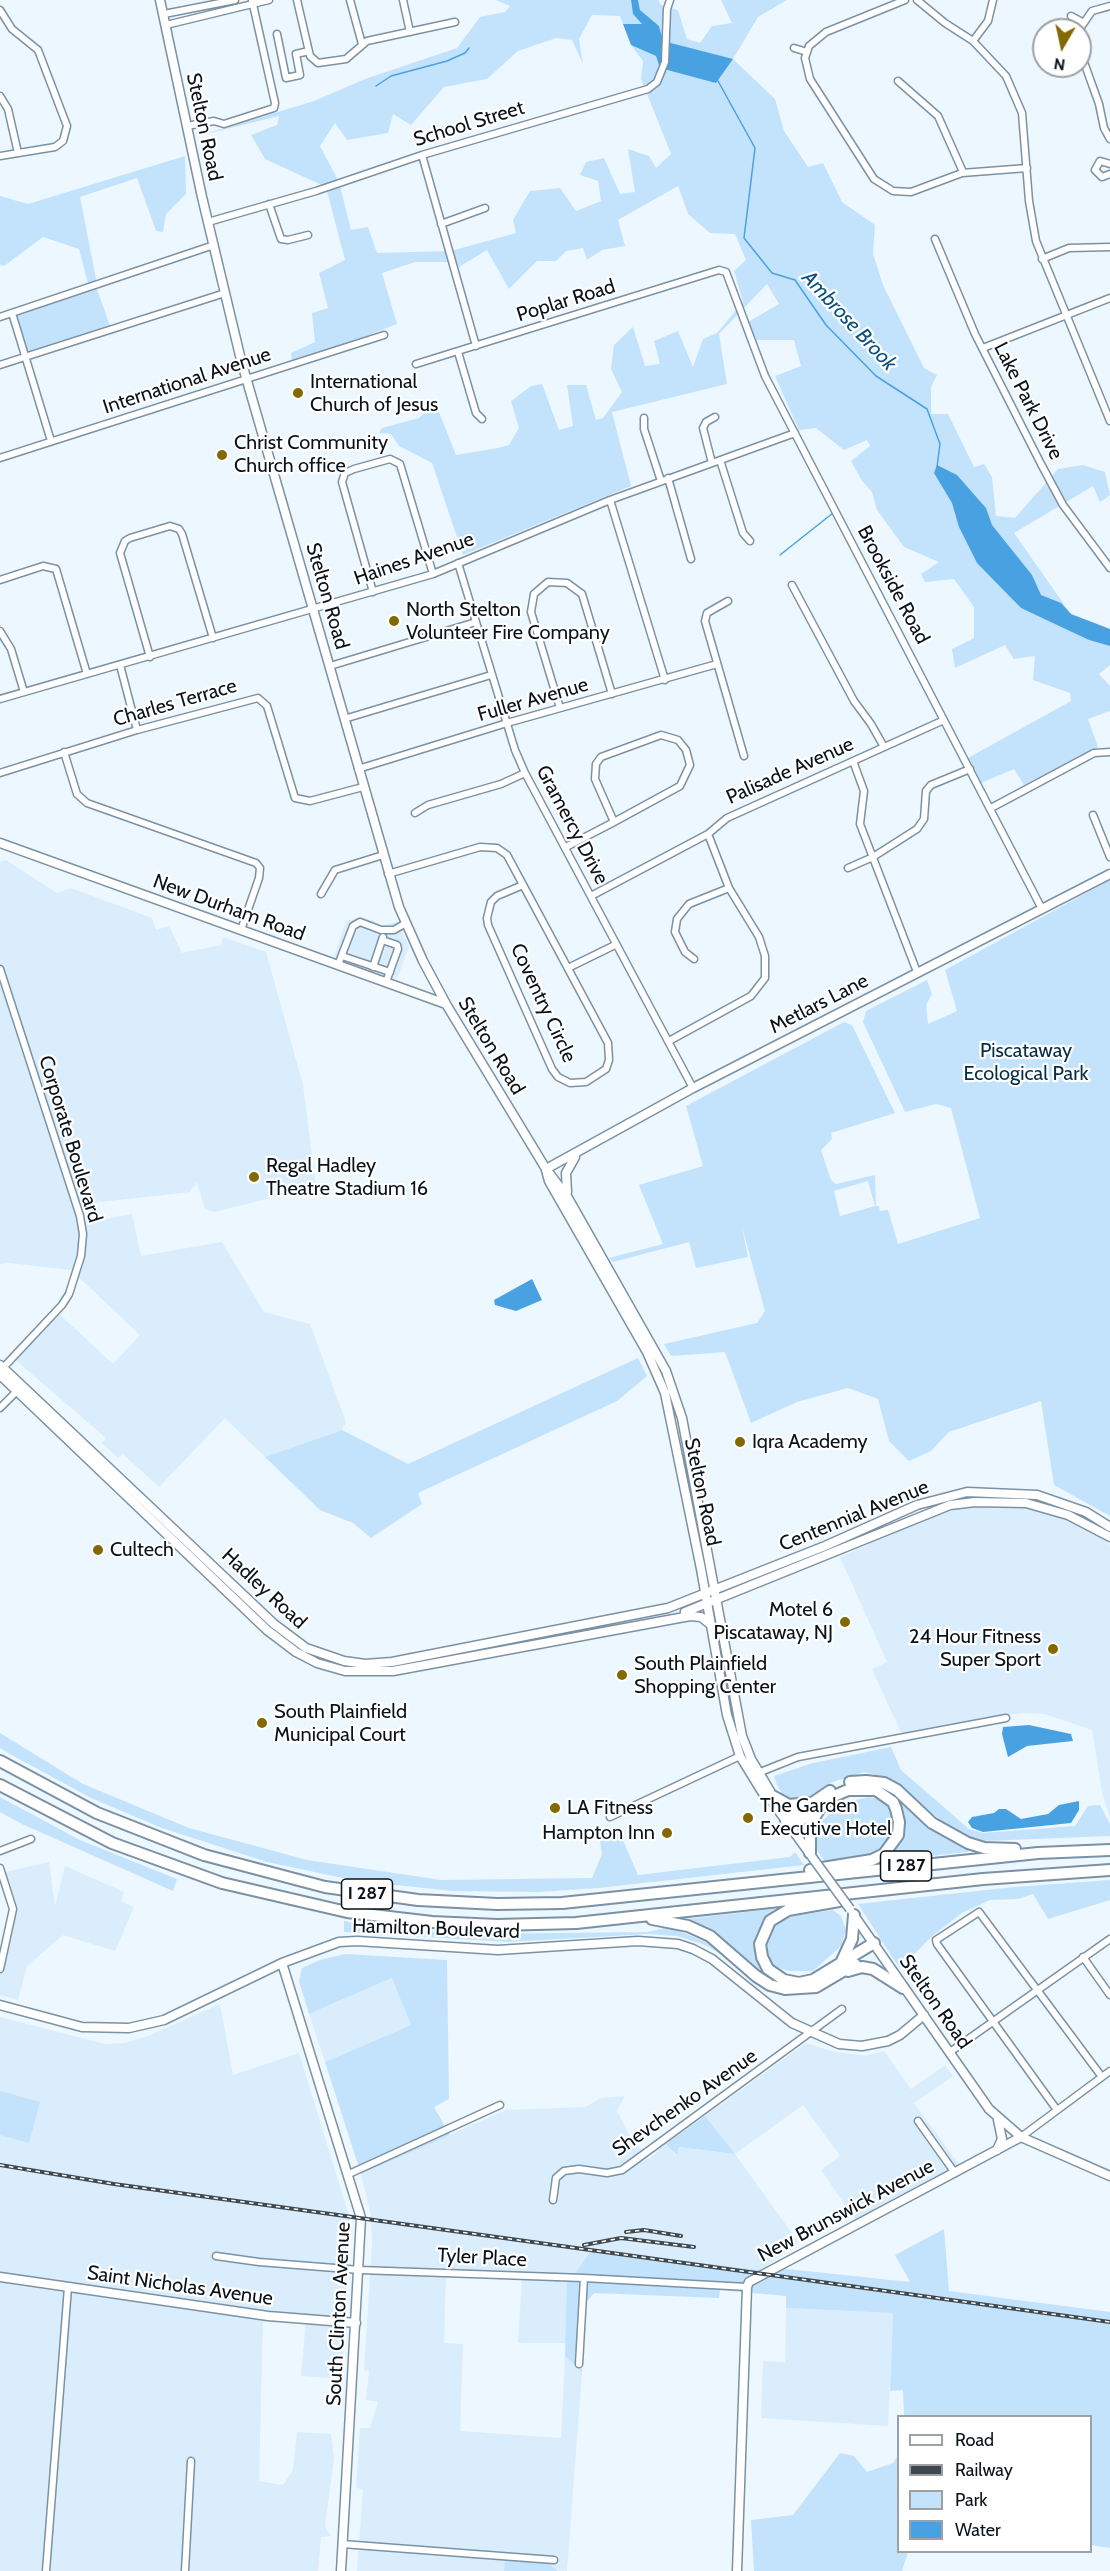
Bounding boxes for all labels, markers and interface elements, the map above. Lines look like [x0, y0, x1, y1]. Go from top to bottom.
north arrow [1032, 18, 1092, 78]
text: N [1052, 54, 1066, 75]
street label: Stelton Road [181, 71, 227, 183]
street label: School Street [411, 96, 527, 152]
water label: Ambrose Brook [796, 266, 902, 376]
street label: Poplar Road [514, 275, 618, 327]
street label: Lake Park Drive [988, 338, 1068, 464]
street label: International Avenue [100, 343, 274, 419]
place label: International Church of Jesus [310, 370, 438, 417]
marker: International Church of Jesus [291, 386, 305, 400]
place label: Christ Community Church office [234, 431, 388, 478]
marker: Christ Community Church office [215, 448, 229, 462]
street label: Brookside Road [852, 522, 934, 648]
street label: Haines Avenue [351, 527, 477, 591]
street label: Stelton Road [300, 540, 354, 652]
place label: North Stelton Volunteer Fire Company [406, 598, 610, 645]
marker: North Stelton Volunteer Fire Company [387, 614, 401, 628]
street label: Fuller Avenue [475, 673, 591, 727]
street label: Charles Terrace [110, 674, 240, 732]
street label: Palisade Avenue [723, 732, 857, 810]
street label: Gramercy Drive [531, 761, 613, 889]
street label: New Durham Road [150, 869, 308, 947]
street label: Coventry Circle [505, 940, 581, 1066]
street label: Metlars Lane [766, 969, 872, 1039]
street label: Stelton Road [452, 993, 530, 1099]
park label: Piscataway Ecological Park [964, 1039, 1088, 1086]
street label: Corporate Boulevard [33, 1053, 107, 1225]
place label: Regal Hadley Theatre Stadium 16 [266, 1154, 428, 1201]
marker: Regal Hadley Theatre Stadium 16 [247, 1170, 261, 1184]
place label: Iqra Academy [752, 1430, 868, 1454]
marker: Iqra Academy [733, 1435, 747, 1449]
street label: Stelton Road [679, 1436, 725, 1548]
street label: Centennial Avenue [776, 1475, 932, 1557]
place label: Cultech [110, 1538, 174, 1562]
marker: Cultech [91, 1543, 105, 1557]
street label: Hadley Road [217, 1544, 311, 1634]
place label: Motel 6 Piscataway, NJ [714, 1598, 833, 1645]
marker: Motel 6 Piscataway, NJ [838, 1615, 852, 1629]
place label: 24 Hour Fitness Super Sport [909, 1625, 1041, 1672]
marker: 24 Hour Fitness Super Sport [1046, 1642, 1060, 1656]
place label: South Plainfield Shopping Center [634, 1652, 776, 1699]
marker: South Plainfield Shopping Center [615, 1668, 629, 1682]
place label: South Plainfield Municipal Court [274, 1700, 407, 1747]
marker: South Plainfield Municipal Court [255, 1716, 269, 1730]
place label: The Garden Executive Hotel [760, 1794, 892, 1841]
place label: LA Fitness [567, 1796, 653, 1820]
marker: LA Fitness [548, 1801, 562, 1815]
marker: The Garden Executive Hotel [741, 1811, 755, 1825]
place label: Hampton Inn [542, 1821, 655, 1845]
marker: Hampton Inn [660, 1826, 674, 1840]
road number: I 287 [880, 1851, 932, 1881]
road number: I 287 [342, 1879, 392, 1909]
street label: Hamilton Boulevard [352, 1914, 520, 1944]
street label: Stelton Road [894, 1950, 976, 2054]
street label: Shevchenko Avenue [608, 2044, 762, 2162]
street label: New Brunswick Avenue [754, 2154, 938, 2268]
street label: South Clinton Avenue [322, 2221, 356, 2407]
street label: Tyler Place [437, 2244, 527, 2272]
street label: Saint Nicholas Avenue [86, 2261, 274, 2311]
legend [897, 2415, 1092, 2553]
text: Road [955, 2429, 994, 2451]
text: Railway [955, 2459, 1013, 2481]
text: Park [955, 2489, 987, 2511]
text: Water [955, 2519, 1001, 2541]

